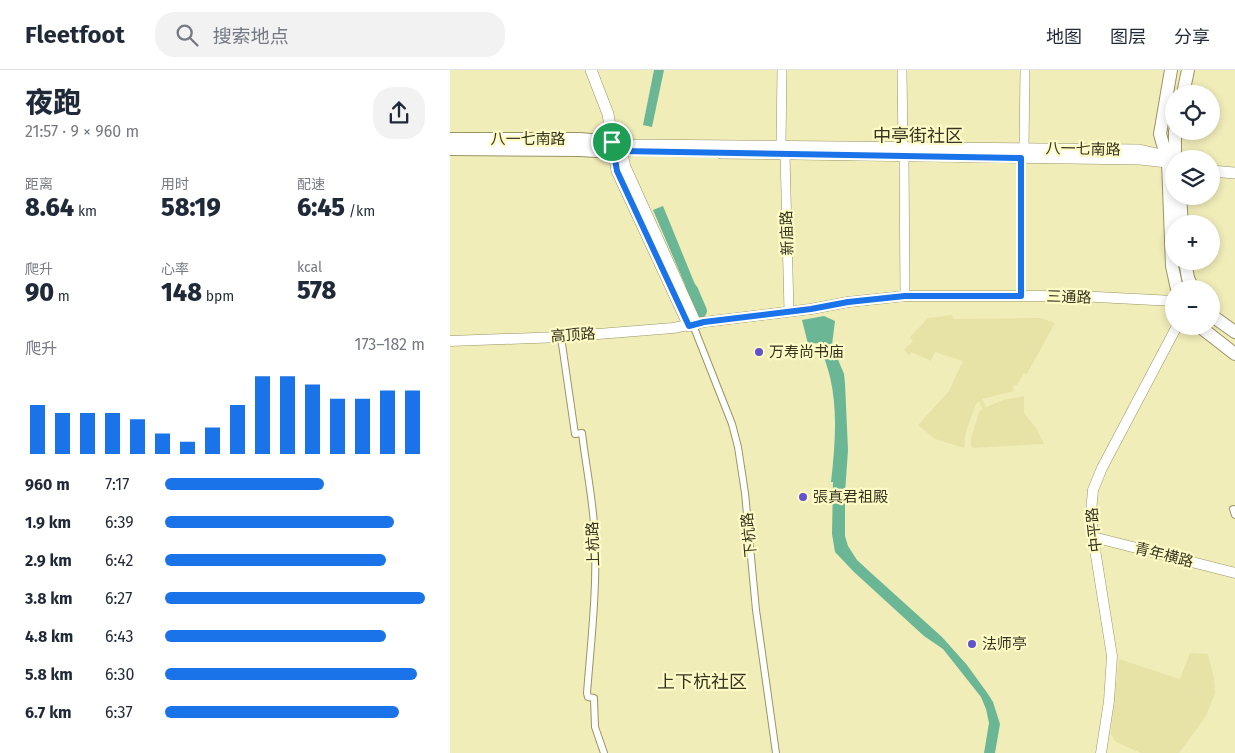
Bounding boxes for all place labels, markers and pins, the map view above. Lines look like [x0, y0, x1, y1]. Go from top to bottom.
pin [591, 121, 633, 163]
place label: 万寿尚书庙 [769, 343, 844, 361]
marker: 万寿尚书庙 [753, 346, 765, 358]
place label: 張真君祖殿 [813, 488, 888, 506]
marker: 張真君祖殿 [797, 491, 809, 503]
place label: 法师亭 [982, 635, 1027, 653]
marker: 法师亭 [966, 638, 978, 650]

